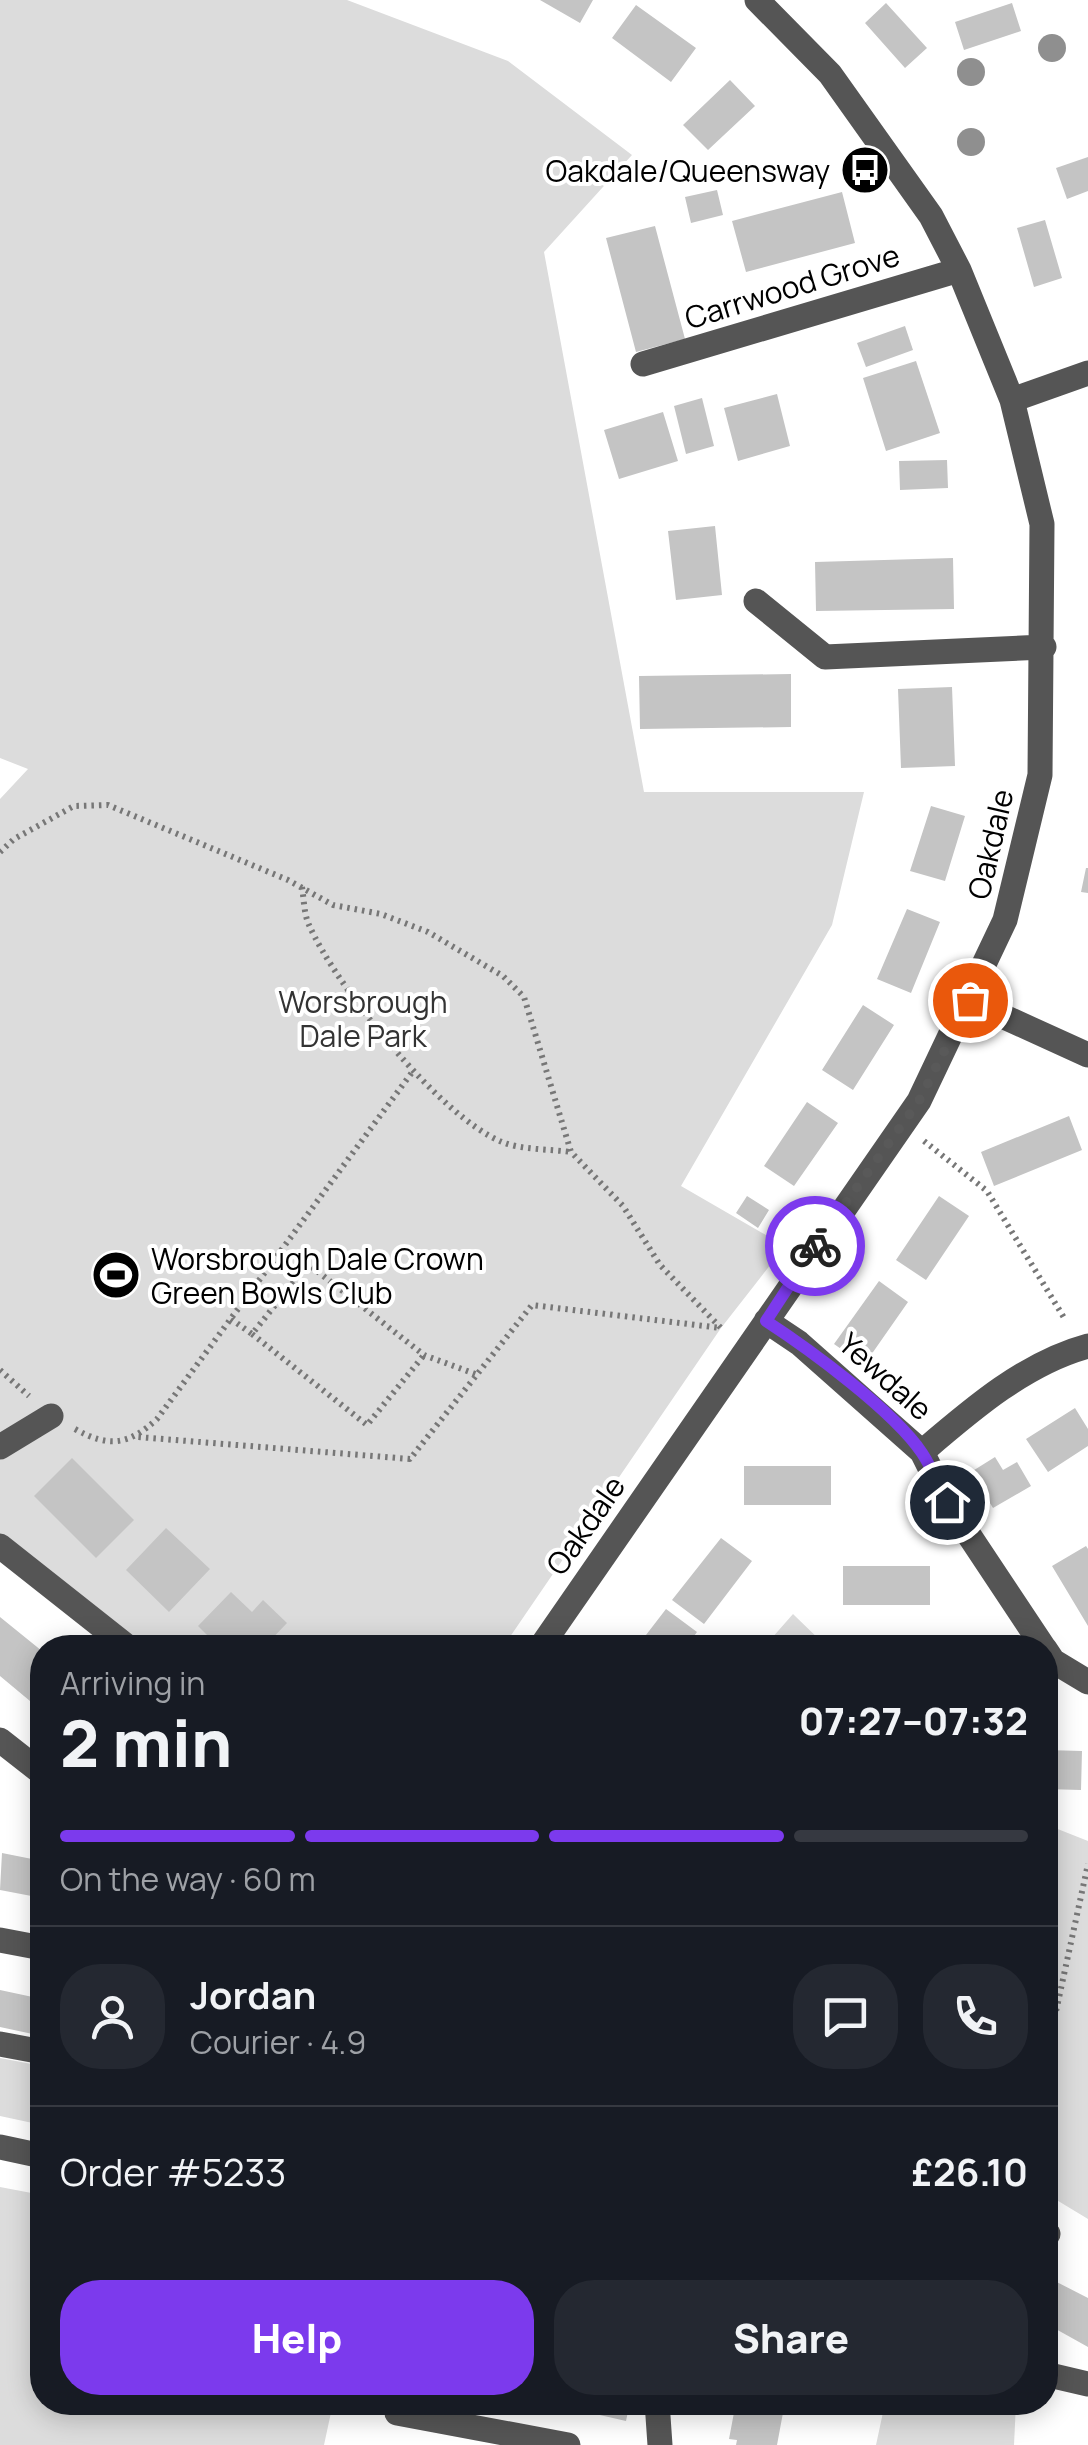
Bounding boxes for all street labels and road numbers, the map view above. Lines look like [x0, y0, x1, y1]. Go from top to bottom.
street label: Carrwood Grove [680, 234, 904, 338]
street label: Oakdale [957, 785, 1023, 903]
street label: Yewdale [830, 1323, 942, 1429]
street label: Oakdale [536, 1467, 634, 1583]

